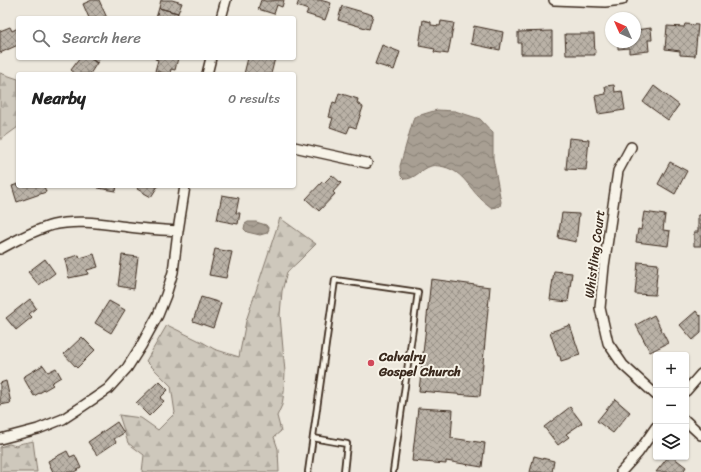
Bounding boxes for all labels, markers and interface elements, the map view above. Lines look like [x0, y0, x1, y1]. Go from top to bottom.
north arrow [605, 12, 641, 48]
search box [16, 16, 296, 60]
text: Search here [62, 25, 141, 51]
icon: search [30, 27, 52, 49]
text: Nearby [32, 83, 86, 113]
text: 0 results [228, 87, 280, 110]
street label: Whistling Court [578, 208, 611, 299]
place label: Calvalry Gospel Church [378, 345, 461, 383]
map controls [653, 352, 689, 460]
button: + [653, 352, 689, 388]
marker: Calvalry Gospel Church [366, 358, 376, 368]
button: − [653, 388, 689, 424]
button: layers [653, 424, 689, 460]

